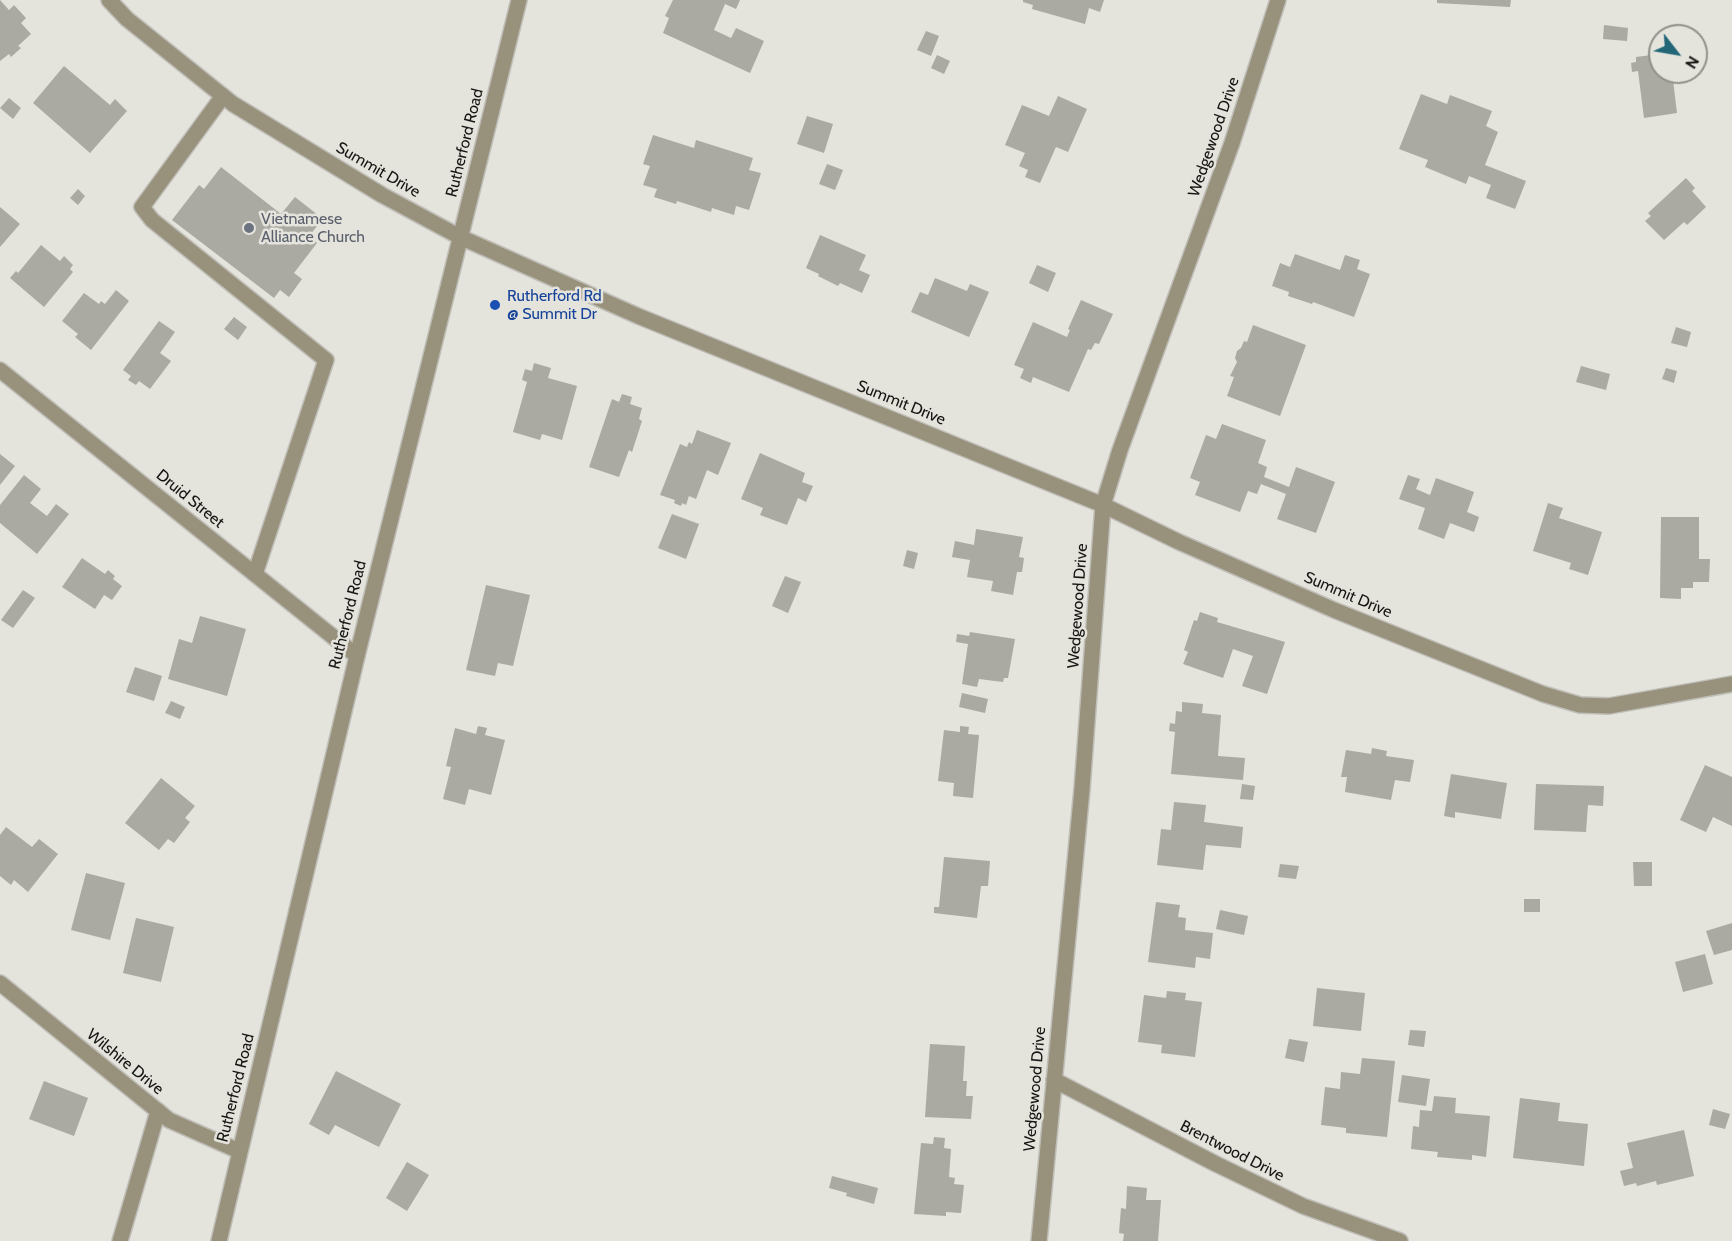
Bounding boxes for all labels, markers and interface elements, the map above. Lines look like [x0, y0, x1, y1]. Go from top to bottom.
north arrow [1648, 24, 1708, 84]
text: N [1681, 53, 1703, 72]
street label: Wedgewood Drive [1185, 75, 1243, 199]
street label: Rutherford Road [442, 87, 488, 199]
street label: Summit Drive [333, 138, 423, 202]
place label: Vietnamese Alliance Church [261, 209, 365, 247]
marker: Vietnamese Alliance Church [242, 221, 256, 235]
place label: Rutherford Rd @ Summit Dr [507, 286, 602, 324]
marker: Rutherford Rd @ Summit Dr [488, 298, 502, 312]
street label: Summit Drive [854, 376, 948, 430]
street label: Druid Street [152, 466, 228, 532]
street label: Wedgewood Drive [1064, 543, 1092, 669]
street label: Rutherford Road [325, 559, 371, 671]
street label: Summit Drive [1301, 568, 1395, 622]
street label: Wilshire Drive [83, 1025, 167, 1099]
street label: Wedgewood Drive [1020, 1026, 1050, 1152]
street label: Rutherford Road [213, 1032, 259, 1144]
street label: Brentwood Drive [1177, 1117, 1287, 1185]

